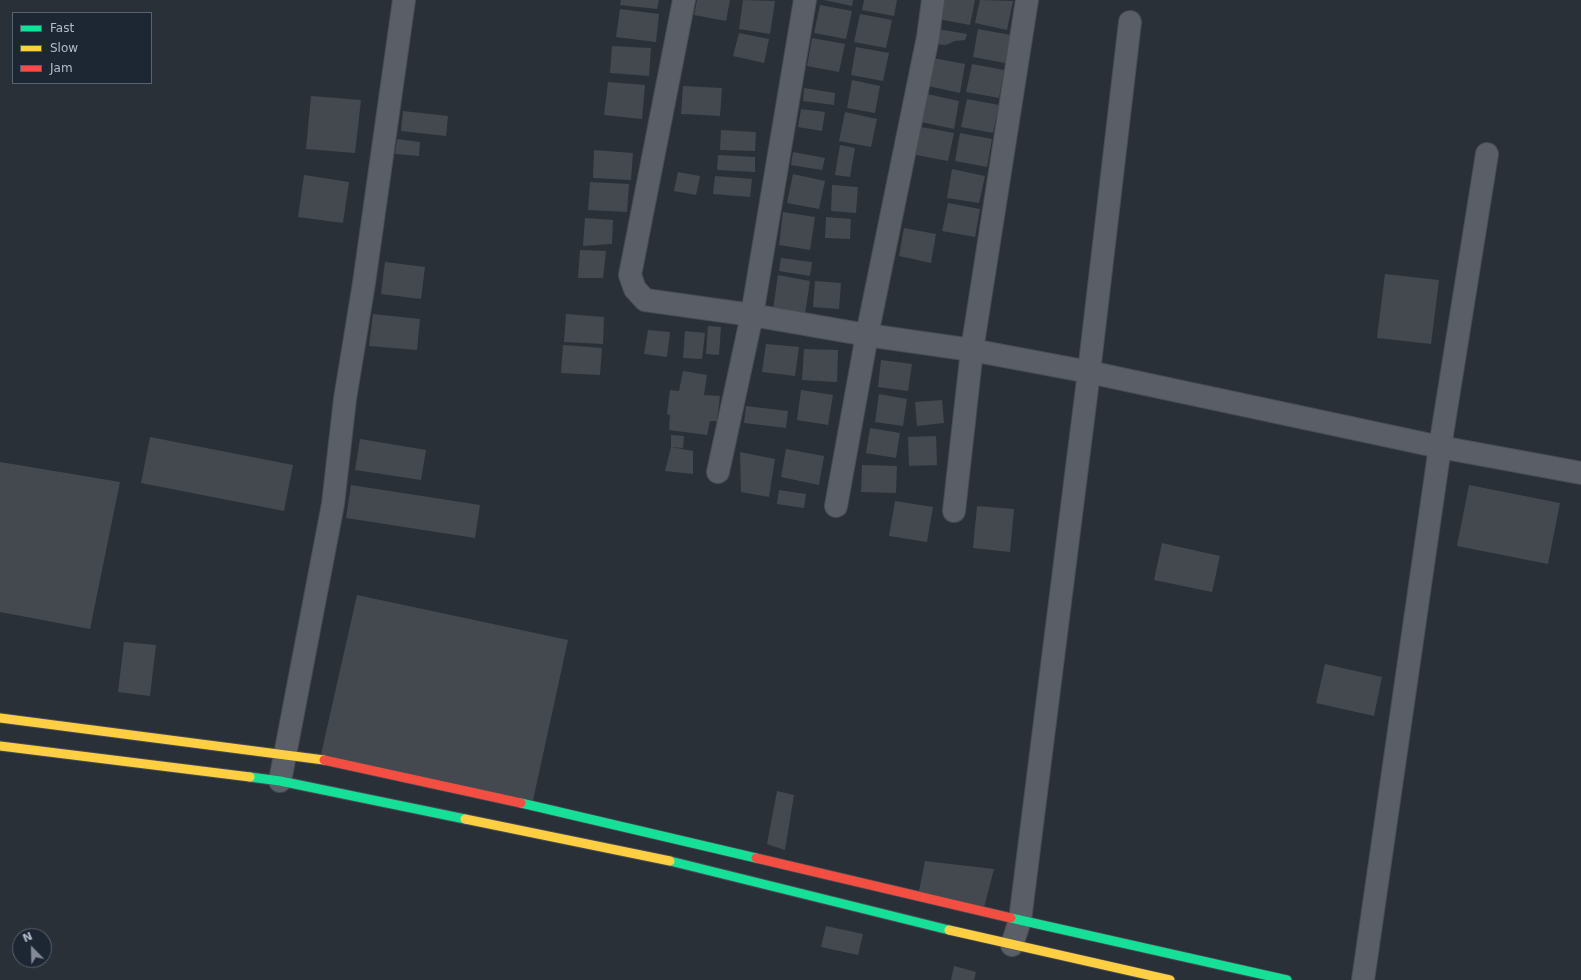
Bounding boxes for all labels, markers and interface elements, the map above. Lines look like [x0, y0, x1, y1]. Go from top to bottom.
legend [12, 12, 152, 84]
text: Fast [50, 21, 74, 35]
text: Slow [50, 41, 78, 55]
text: Jam [50, 61, 73, 75]
north arrow [12, 928, 52, 968]
text: N [21, 930, 34, 945]

